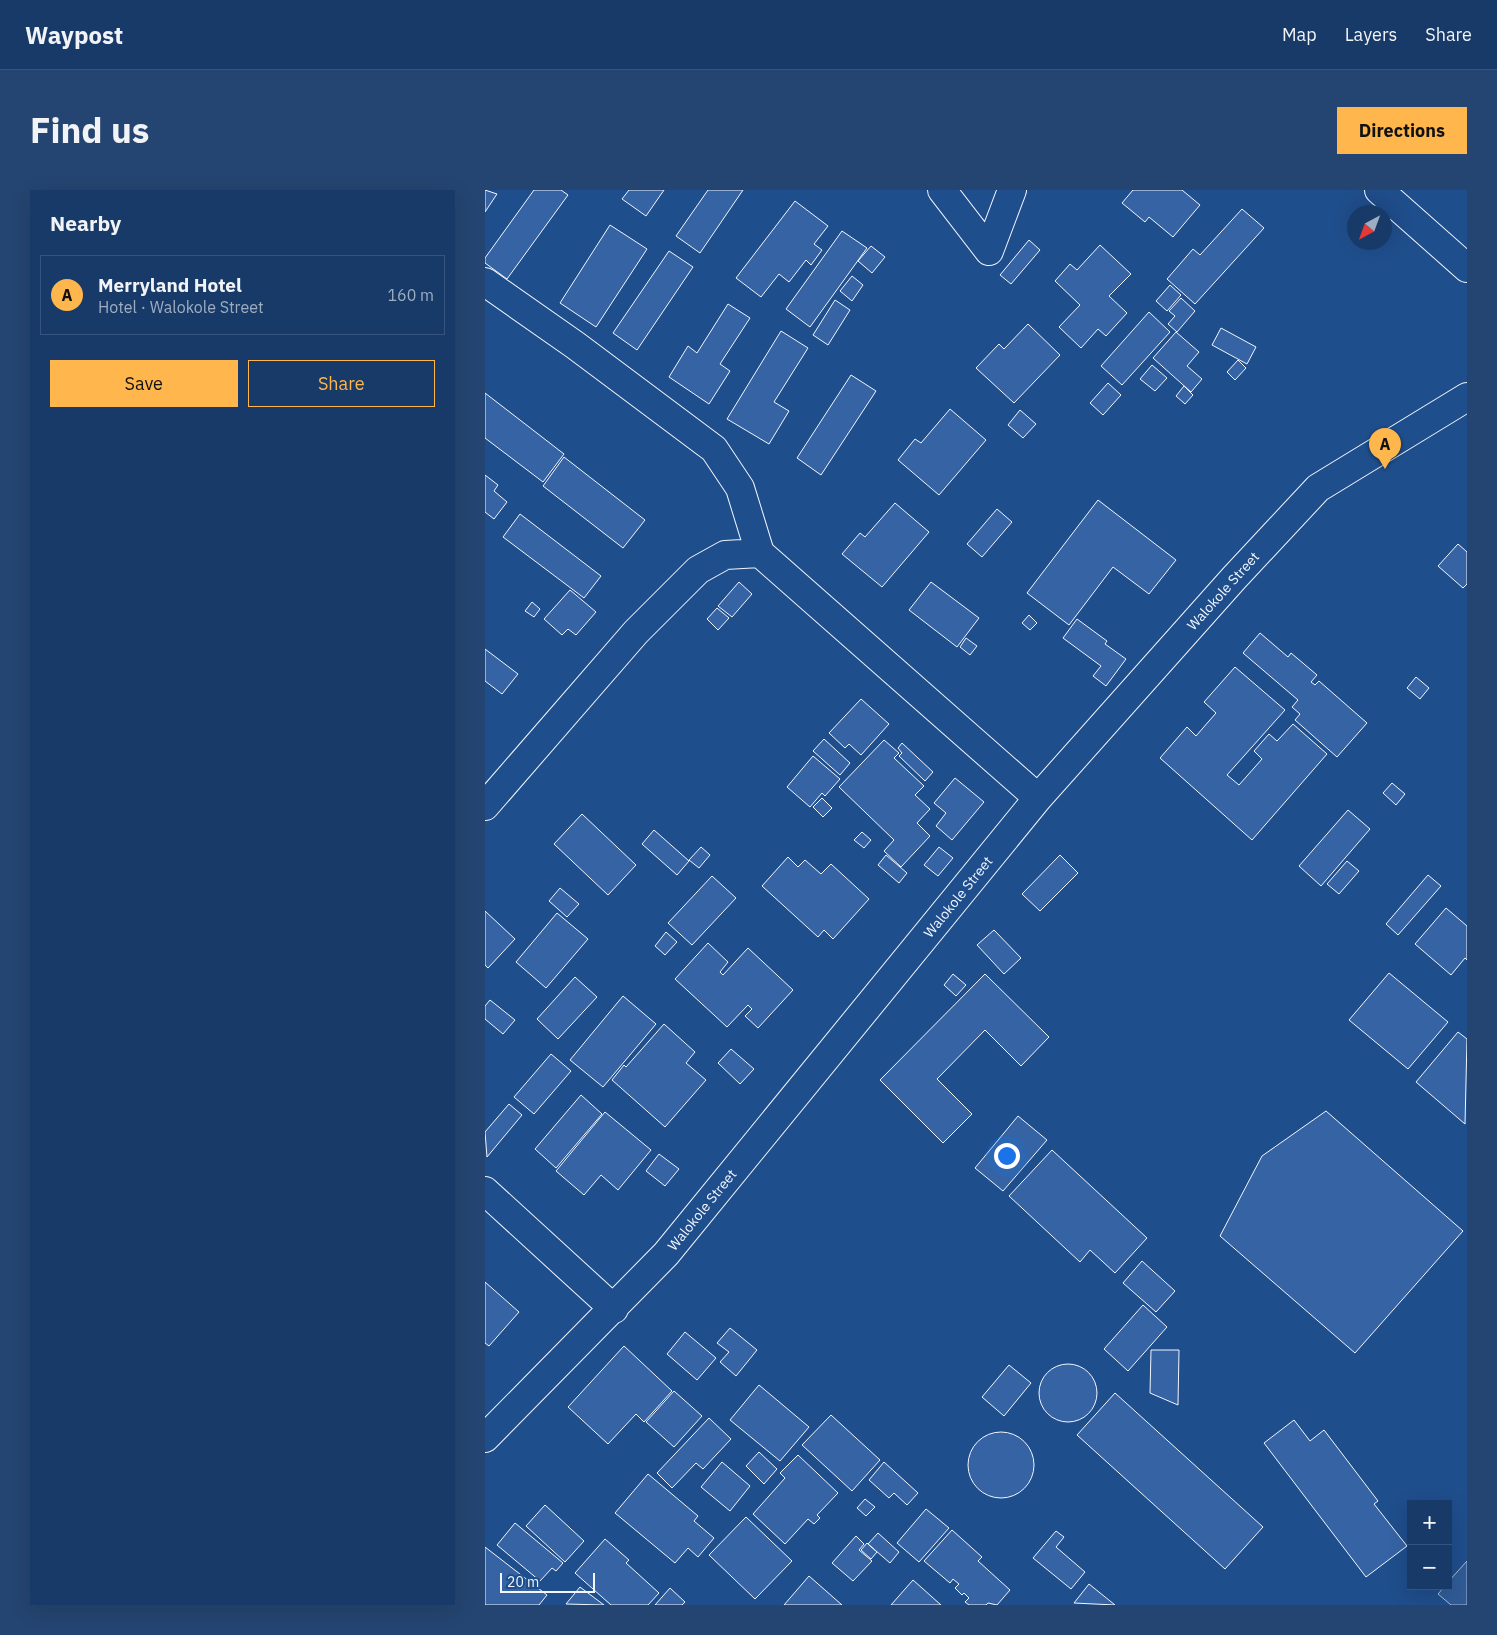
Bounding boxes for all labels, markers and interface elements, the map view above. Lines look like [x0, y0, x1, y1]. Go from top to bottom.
text: Waypost [25, 19, 123, 51]
text: Map [1282, 23, 1317, 46]
text: Layers [1345, 23, 1397, 46]
text: Share [1425, 23, 1472, 46]
text: Find us [30, 107, 149, 153]
button: Directions [1337, 107, 1467, 154]
north arrow [1347, 205, 1392, 250]
text: Nearby [50, 209, 121, 237]
text: Merryland Hotel [98, 273, 242, 297]
text: A [62, 285, 72, 305]
text: 160 m [387, 285, 434, 305]
text: Hotel · Walokole Street [98, 297, 264, 317]
button: Save [50, 360, 238, 407]
button: Share [248, 360, 435, 407]
pin: A [1369, 428, 1401, 469]
street label: Walokole Street [1183, 548, 1263, 634]
street label: Walokole Street [920, 853, 996, 941]
your location [994, 1143, 1020, 1169]
street label: Walokole Street [664, 1166, 740, 1254]
map controls [1407, 1500, 1452, 1590]
button: + [1407, 1500, 1452, 1545]
button: − [1407, 1545, 1452, 1590]
scale bar [500, 1570, 595, 1593]
text: 20 m [507, 1573, 539, 1591]

